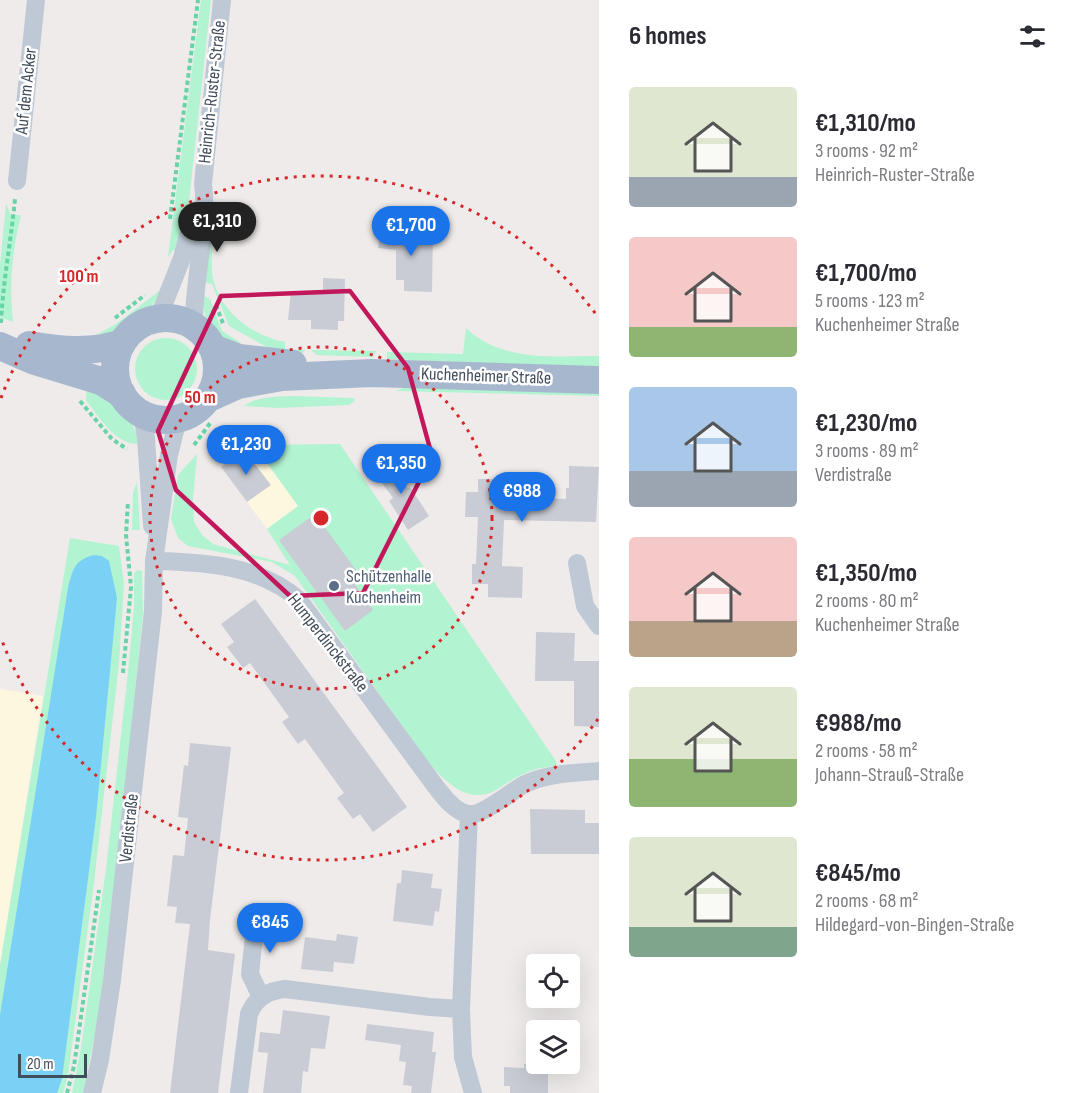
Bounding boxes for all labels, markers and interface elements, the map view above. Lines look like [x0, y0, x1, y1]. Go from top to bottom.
street label: Heinrich-Ruster-Straße [194, 19, 230, 165]
icon: filters [1016, 20, 1049, 53]
text: 6 homes [629, 21, 707, 52]
street label: Auf dem Acker [11, 47, 41, 136]
text: €1,310/mo [815, 108, 916, 139]
icon: home [677, 111, 749, 183]
text: 3 rooms · 92 m² [815, 139, 918, 163]
text: Heinrich-Ruster-Straße [815, 163, 975, 187]
pin: €1,310 [168, 202, 266, 253]
pin: €1,700 [362, 206, 460, 257]
text: €1,310 [192, 209, 242, 233]
text: €1,700 [386, 213, 436, 237]
text: €1,700/mo [815, 258, 917, 289]
icon: home [677, 261, 749, 333]
text: 100 m [60, 266, 99, 287]
text: 5 rooms · 123 m² [815, 289, 925, 313]
text: Kuchenheimer Straße [815, 313, 960, 337]
street label: Kuchenheimer Straße [421, 363, 551, 389]
text: 50 m [184, 387, 216, 408]
text: €1,230/mo [815, 408, 917, 439]
icon: home [677, 411, 749, 483]
pin: €1,230 [197, 425, 295, 476]
text: €1,230 [221, 432, 271, 456]
text: 3 rooms · 89 m² [815, 439, 919, 463]
pin: €1,350 [352, 444, 450, 495]
text: €1,350 [376, 451, 426, 475]
text: Verdistraße [815, 463, 892, 487]
pin: €988 [486, 472, 558, 523]
text: €988 [503, 479, 541, 503]
centre of rings [311, 508, 331, 528]
text: €1,350/mo [815, 558, 917, 589]
icon: home [677, 561, 749, 633]
place label: Schützenhalle Kuchenheim [346, 566, 431, 608]
marker: Schützenhalle Kuchenheim [327, 579, 341, 593]
text: 2 rooms · 80 m² [815, 589, 919, 613]
street label: Humperdinckstraße [283, 590, 373, 696]
text: Kuchenheimer Straße [815, 613, 960, 637]
text: €988/mo [815, 708, 902, 739]
icon: home [677, 711, 749, 783]
text: 2 rooms · 58 m² [815, 739, 918, 763]
text: Johann-Strauß-Straße [815, 763, 964, 787]
street label: Verdistraße [115, 793, 143, 863]
text: €845/mo [815, 858, 901, 889]
icon: home [677, 861, 749, 933]
text: 2 rooms · 68 m² [815, 889, 919, 913]
pin: €845 [234, 903, 306, 954]
text: €845 [251, 910, 289, 934]
text: Hildegard-von-Bingen-Straße [815, 913, 1014, 937]
map controls [526, 954, 580, 1074]
button: locate [526, 954, 580, 1008]
button: layers [526, 1020, 580, 1074]
scale bar [18, 1051, 87, 1078]
text: 20 m [27, 1055, 54, 1074]

